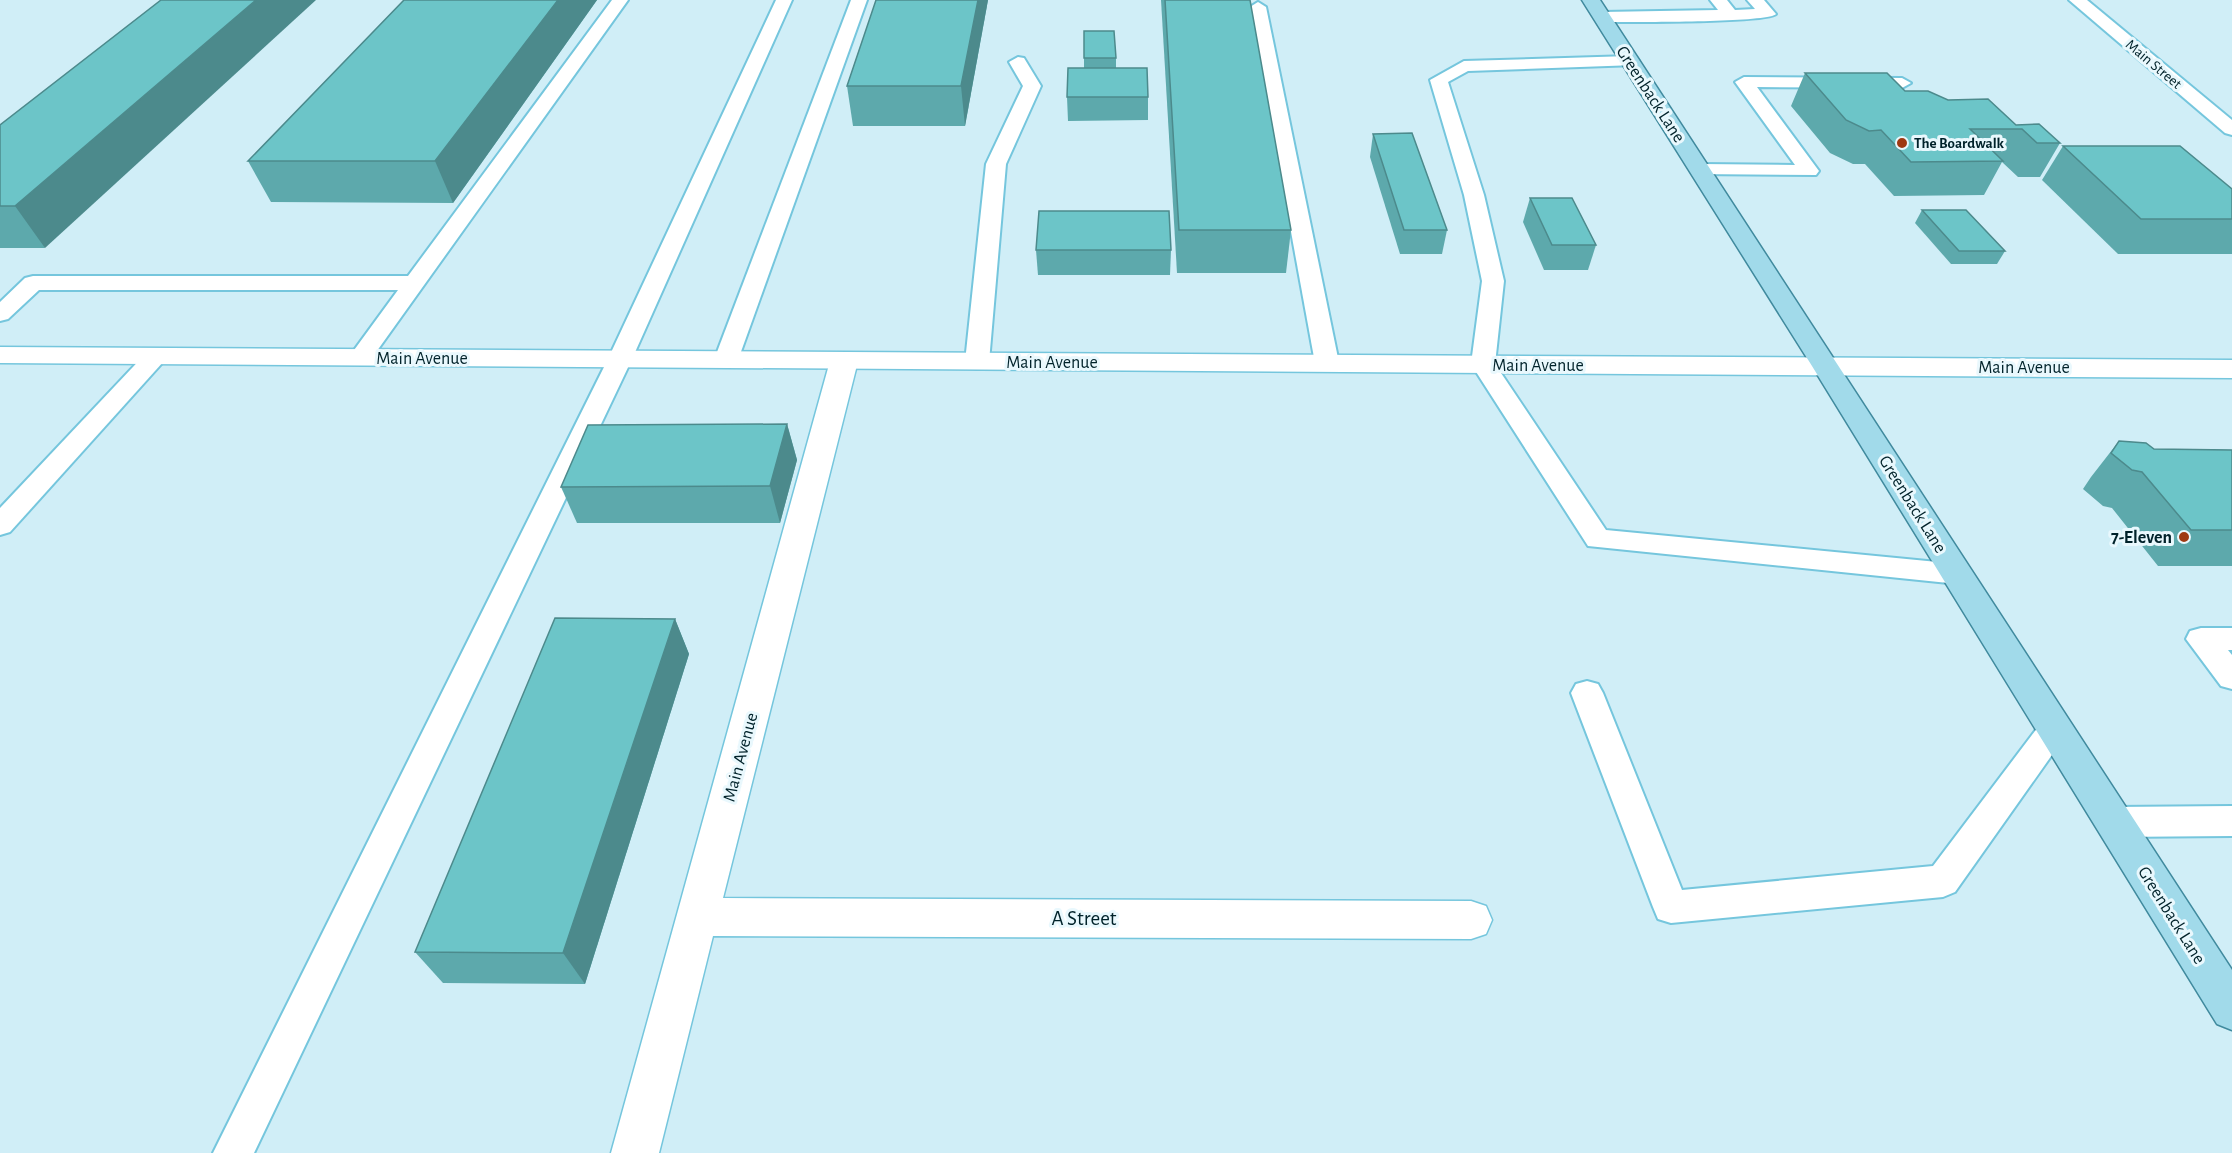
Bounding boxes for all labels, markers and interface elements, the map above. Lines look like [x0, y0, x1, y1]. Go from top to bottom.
street label: Main Street [2123, 37, 2185, 92]
street label: Greenback Lane [1612, 43, 1688, 146]
marker: The Boardwalk [1895, 136, 1909, 150]
place label: The Boardwalk [1914, 136, 2005, 151]
street label: Main Avenue [376, 350, 468, 368]
street label: Main Avenue [1006, 354, 1098, 372]
street label: Main Avenue [1492, 357, 1584, 375]
street label: Main Avenue [1978, 359, 2070, 377]
street label: Greenback Lane [1875, 453, 1949, 556]
place label: 7-Eleven [2111, 529, 2172, 547]
marker: 7-Eleven [2177, 530, 2191, 544]
street label: Main Avenue [720, 711, 761, 804]
street label: Greenback Lane [2134, 864, 2208, 967]
street label: A Street [1051, 908, 1117, 929]

